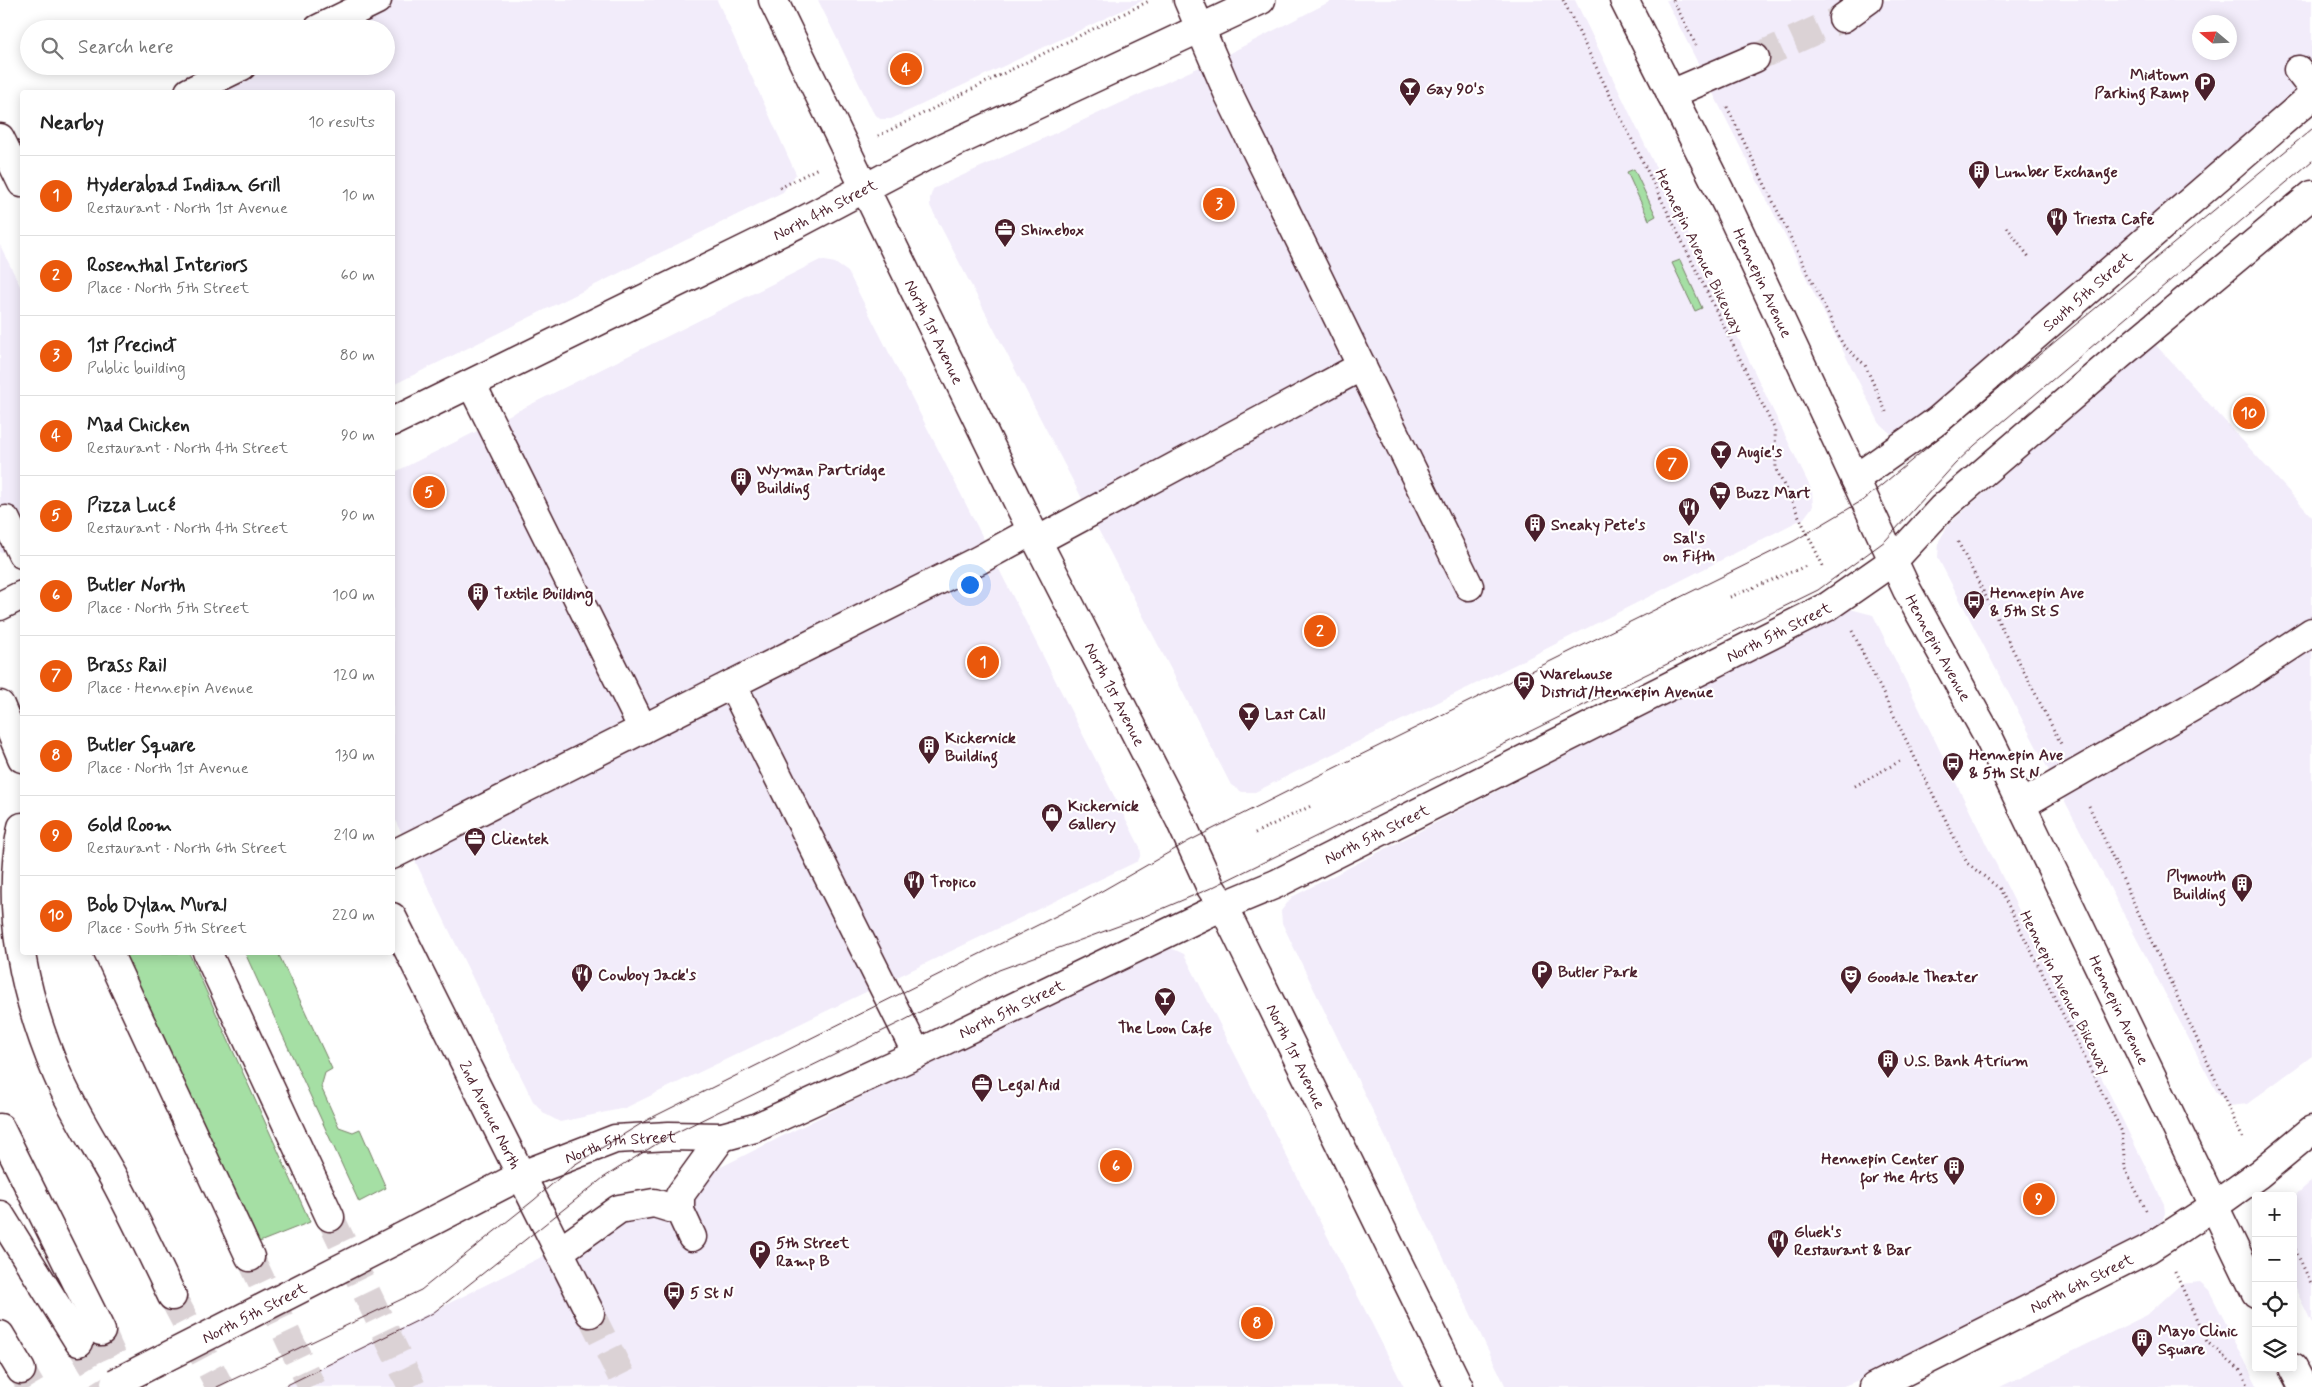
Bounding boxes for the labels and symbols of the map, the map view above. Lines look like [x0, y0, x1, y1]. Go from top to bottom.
north arrow [2192, 15, 2237, 60]
pin: 4 [890, 50, 922, 88]
place label: Midtown Parking Ramp [2095, 65, 2189, 106]
parking icon: Midtown Parking Ramp [2193, 71, 2217, 102]
bar icon: Gay 90's [1398, 76, 1422, 107]
place label: Gay 90's [1426, 79, 1485, 100]
building icon: Lumber Exchange [1967, 159, 1991, 190]
place label: Lumber Exchange [1995, 162, 2118, 185]
street label: Hennepin Avenue Bikeway [1649, 166, 1748, 338]
street label: North 4th Street [770, 174, 881, 246]
pin: 3 [1203, 185, 1235, 223]
restaurant icon: Triesta Cafe [2045, 206, 2069, 237]
place label: Triesta Cafe [2073, 209, 2155, 230]
office icon: Shinebox [993, 217, 1017, 248]
place label: Shinebox [1021, 220, 1084, 241]
street label: Hennepin Avenue [1727, 225, 1797, 342]
street label: South 5th Street [2039, 247, 2138, 337]
street label: North 1st Avenue [899, 276, 968, 388]
pin: 10 [2233, 394, 2265, 432]
bar icon: Augie's [1709, 439, 1733, 470]
place label: Augie's [1737, 442, 1783, 464]
pin: 7 [1656, 445, 1688, 483]
place label: Wyman Partridge Building [756, 460, 885, 501]
building icon: Wyman Partridge Building [729, 466, 753, 497]
pin: 5 [413, 473, 445, 511]
supermarket icon: Buzz Mart [1708, 480, 1732, 511]
place label: Buzz Mart [1736, 483, 1811, 504]
restaurant icon: Sal's on Fifth [1677, 496, 1701, 527]
building icon: Sneaky Pete's [1523, 512, 1547, 543]
place label: Sneaky Pete's [1551, 515, 1646, 536]
place label: Sal's on Fifth [1663, 528, 1715, 567]
your location [957, 572, 983, 598]
building icon: Textile Building [466, 581, 490, 612]
place label: Hennepin Ave & 5th St S [1990, 583, 2084, 622]
place label: Textile Building [494, 584, 593, 607]
bus stop icon: Hennepin Ave & 5th St S [1962, 589, 1986, 620]
street label: Hennepin Avenue [1899, 591, 1976, 705]
street label: North 5th Street [1723, 597, 1836, 668]
pin: 2 [1304, 612, 1336, 650]
street label: North 1st Avenue [1079, 639, 1150, 750]
pin: 1 [967, 643, 999, 681]
place label: Warehouse District/Hennepin Avenue [1539, 664, 1713, 703]
station icon: Warehouse District/Hennepin Avenue [1512, 670, 1536, 701]
bar icon: Last Call [1237, 701, 1261, 732]
place label: Last Call [1265, 704, 1325, 725]
place label: Kickernick Building [945, 728, 1016, 769]
building icon: Kickernick Building [917, 734, 941, 765]
place label: Hennepin Ave & 5th St N [1969, 745, 2063, 784]
bus stop icon: Hennepin Ave & 5th St N [1941, 751, 1965, 782]
place label: Kickernick Gallery [1068, 796, 1139, 835]
street label: North 5th Street [1321, 799, 1433, 870]
shop icon: Kickernick Gallery [1040, 802, 1064, 833]
office icon: Clientek [463, 826, 487, 857]
place label: Clientek [491, 829, 549, 850]
place label: Plymouth Building [2167, 866, 2226, 907]
restaurant icon: Tropico [902, 869, 926, 900]
place label: Tropico [930, 872, 976, 893]
building icon: Plymouth Building [2230, 872, 2254, 903]
street label: Hennepin Avenue Bikeway [2014, 907, 2115, 1078]
street label: Hennepin Avenue [2083, 952, 2154, 1069]
parking icon: Butler Park [1530, 959, 1554, 990]
restaurant icon: Cowboy Jack's [570, 962, 594, 993]
place label: Butler Park [1558, 962, 1638, 983]
theatre icon: Goodale Theater [1839, 964, 1863, 995]
place label: Cowboy Jack's [598, 965, 697, 986]
place label: Goodale Theater [1867, 967, 1978, 988]
street label: North 5th Street [956, 975, 1069, 1044]
bar icon: The Loon Cafe [1153, 986, 1177, 1017]
street label: North 1st Avenue [1261, 1001, 1330, 1113]
place label: The Loon Cafe [1118, 1018, 1212, 1039]
building icon: U.S. Bank Atrium [1876, 1048, 1900, 1079]
place label: U.S. Bank Atrium [1904, 1051, 2028, 1072]
street label: 2nd Avenue North [454, 1058, 525, 1173]
office icon: Legal Aid [970, 1072, 994, 1103]
place label: Legal Aid [998, 1075, 1060, 1098]
street label: North 5th Street [562, 1127, 677, 1169]
pin: 6 [1100, 1147, 1132, 1185]
place label: Hennepin Center for the Arts [1821, 1149, 1939, 1190]
building icon: Hennepin Center for the Arts [1942, 1155, 1966, 1186]
pin: 9 [2023, 1180, 2055, 1218]
place label: Gluek's Restaurant & Bar [1794, 1222, 1912, 1261]
restaurant icon: Gluek's Restaurant & Bar [1766, 1228, 1790, 1259]
place label: 5th Street Ramp B [776, 1233, 850, 1272]
parking icon: 5th Street Ramp B [748, 1239, 772, 1270]
street label: North 6th Street [2027, 1249, 2138, 1319]
street label: North 5th Street [199, 1278, 311, 1349]
bus stop icon: 5 St N [662, 1280, 686, 1311]
place label: 5 St N [690, 1283, 734, 1304]
pin: 8 [1241, 1304, 1273, 1342]
place label: Mayo Clinic Square [2158, 1321, 2239, 1360]
building icon: Mayo Clinic Square [2130, 1327, 2154, 1358]

